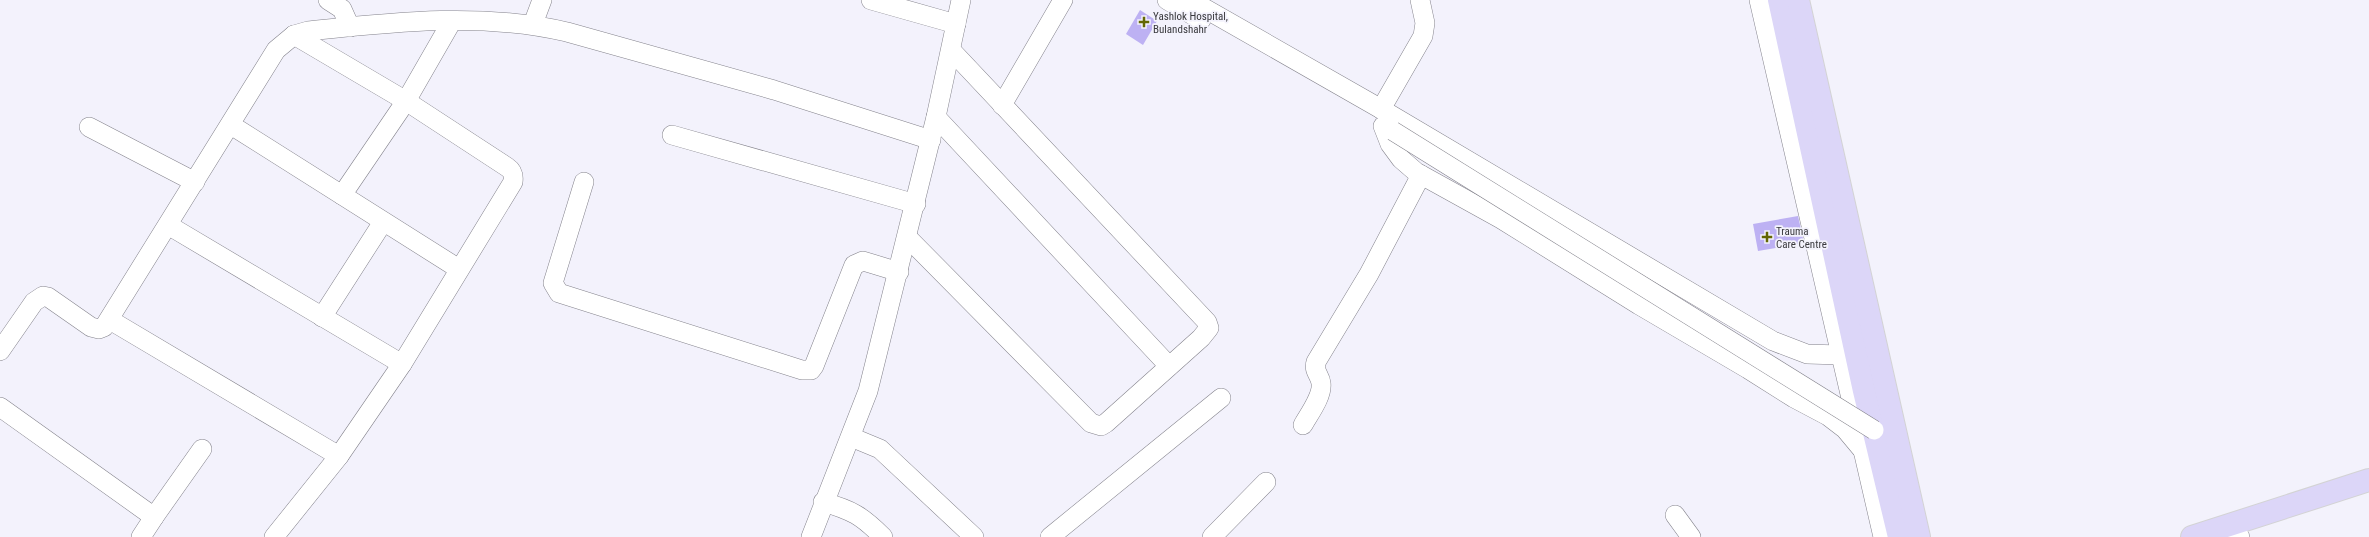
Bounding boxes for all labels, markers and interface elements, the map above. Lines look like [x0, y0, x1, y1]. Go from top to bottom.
place label: Yashlok Hospital, Bulandshahr [1153, 10, 1228, 36]
marker: Yashlok Hospital, Bulandshahr [1138, 16, 1150, 28]
place label: Trauma Care Centre [1776, 225, 1827, 251]
marker: Trauma Care Centre [1761, 231, 1773, 243]

